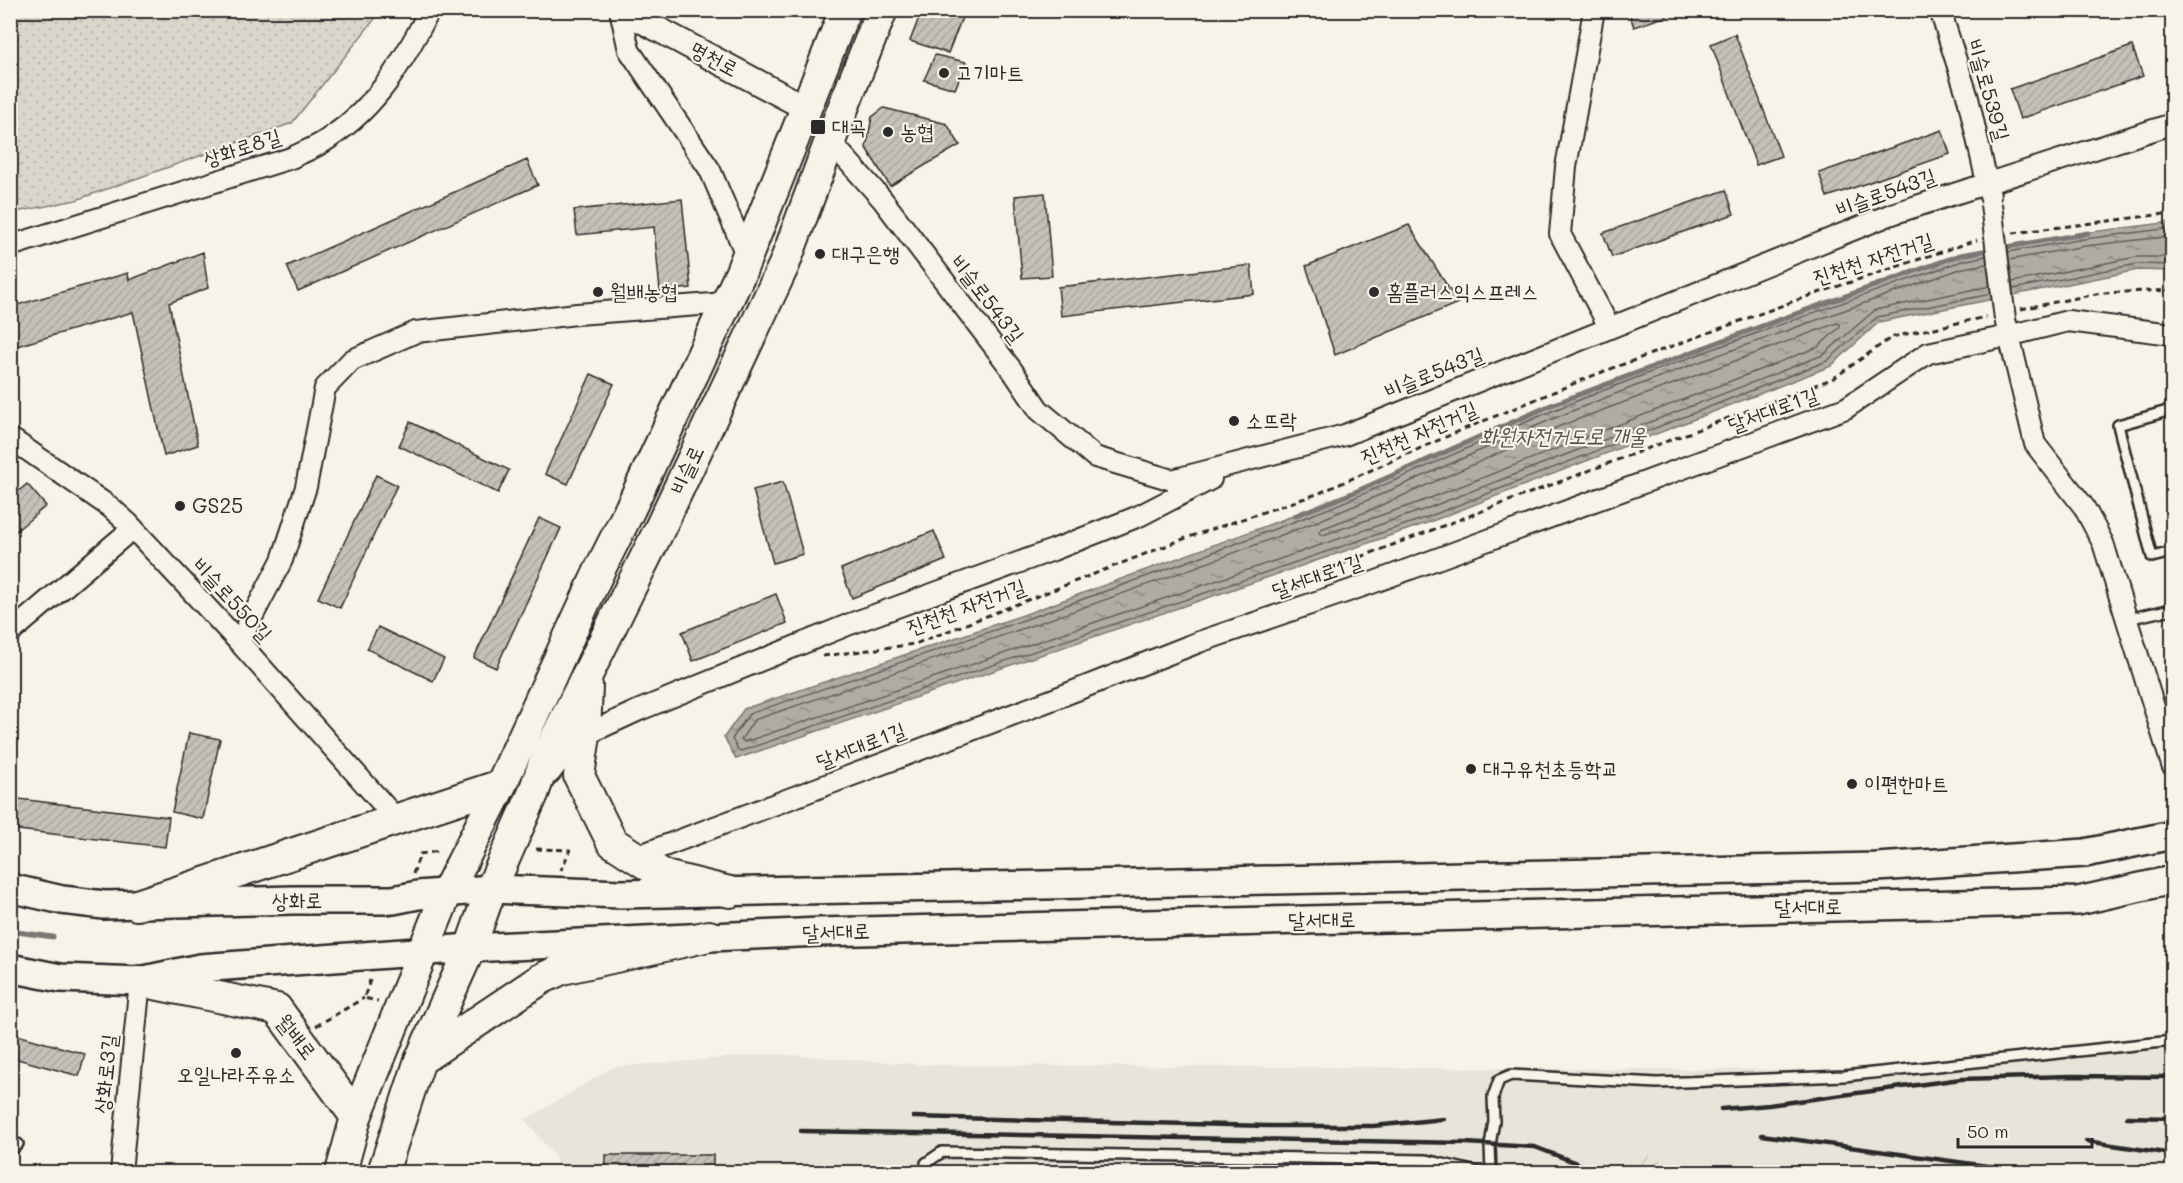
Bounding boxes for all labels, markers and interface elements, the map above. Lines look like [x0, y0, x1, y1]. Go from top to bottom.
street label: 명천로 [686, 34, 743, 81]
street label: 비슬로539길 [1962, 36, 2017, 144]
place label: 고기마트 [956, 58, 1024, 85]
marker: 고기마트 [937, 66, 951, 80]
place label: 대곡 [832, 112, 866, 139]
place label: 농협 [900, 117, 934, 144]
marker: 대곡 [809, 118, 827, 136]
street label: 상화로8길 [199, 121, 284, 172]
marker: 농협 [881, 125, 895, 139]
street label: 비슬로543길 [1832, 161, 1939, 222]
street label: 진천천 자전거길 [1809, 225, 1936, 290]
place label: 대구은행 [832, 239, 900, 266]
marker: 대구은행 [813, 247, 827, 261]
street label: 비슬로543길 [945, 249, 1031, 348]
place label: 월배농협 [610, 277, 678, 304]
place label: 홈플러스익스프레스 [1386, 277, 1538, 304]
marker: 월배농협 [591, 285, 605, 299]
marker: 홈플러스익스프레스 [1367, 285, 1381, 299]
street label: 비슬로543길 [1380, 339, 1487, 404]
street label: 달서대로1길 [1724, 380, 1821, 437]
street label: 진천천 자전거길 [1356, 394, 1481, 469]
place label: 소뜨락 [1246, 406, 1297, 433]
marker: 소뜨락 [1227, 414, 1241, 428]
water label: 화원자전거도로 개울 [1480, 421, 1647, 450]
street label: 비슬로 [663, 441, 709, 498]
place label: GS25 [192, 491, 243, 518]
marker: GS25 [173, 499, 187, 513]
street label: 달서대로1길 [1268, 547, 1365, 603]
street label: 비슬로550길 [187, 551, 279, 647]
street label: 진천천 자전거길 [902, 571, 1029, 640]
street label: 달서대로1길 [812, 715, 909, 774]
place label: 대구유천초등학교 [1483, 754, 1618, 781]
marker: 대구유천초등학교 [1464, 762, 1478, 776]
place label: 이편한마트 [1864, 769, 1949, 796]
marker: 이편한마트 [1845, 777, 1859, 791]
street label: 상화로 [271, 886, 323, 913]
street label: 달서대로 [1774, 891, 1842, 920]
street label: 달서대로 [1288, 904, 1356, 933]
street label: 달서대로 [802, 916, 870, 945]
street label: 월배로 [271, 1008, 323, 1064]
street label: 상화로3길 [87, 1033, 122, 1115]
marker: 오일나라주유소 [229, 1046, 243, 1060]
place label: 오일나라주유소 [177, 1060, 295, 1087]
scale bar [1958, 1111, 2092, 1149]
text: 50 m [1967, 1119, 2009, 1143]

